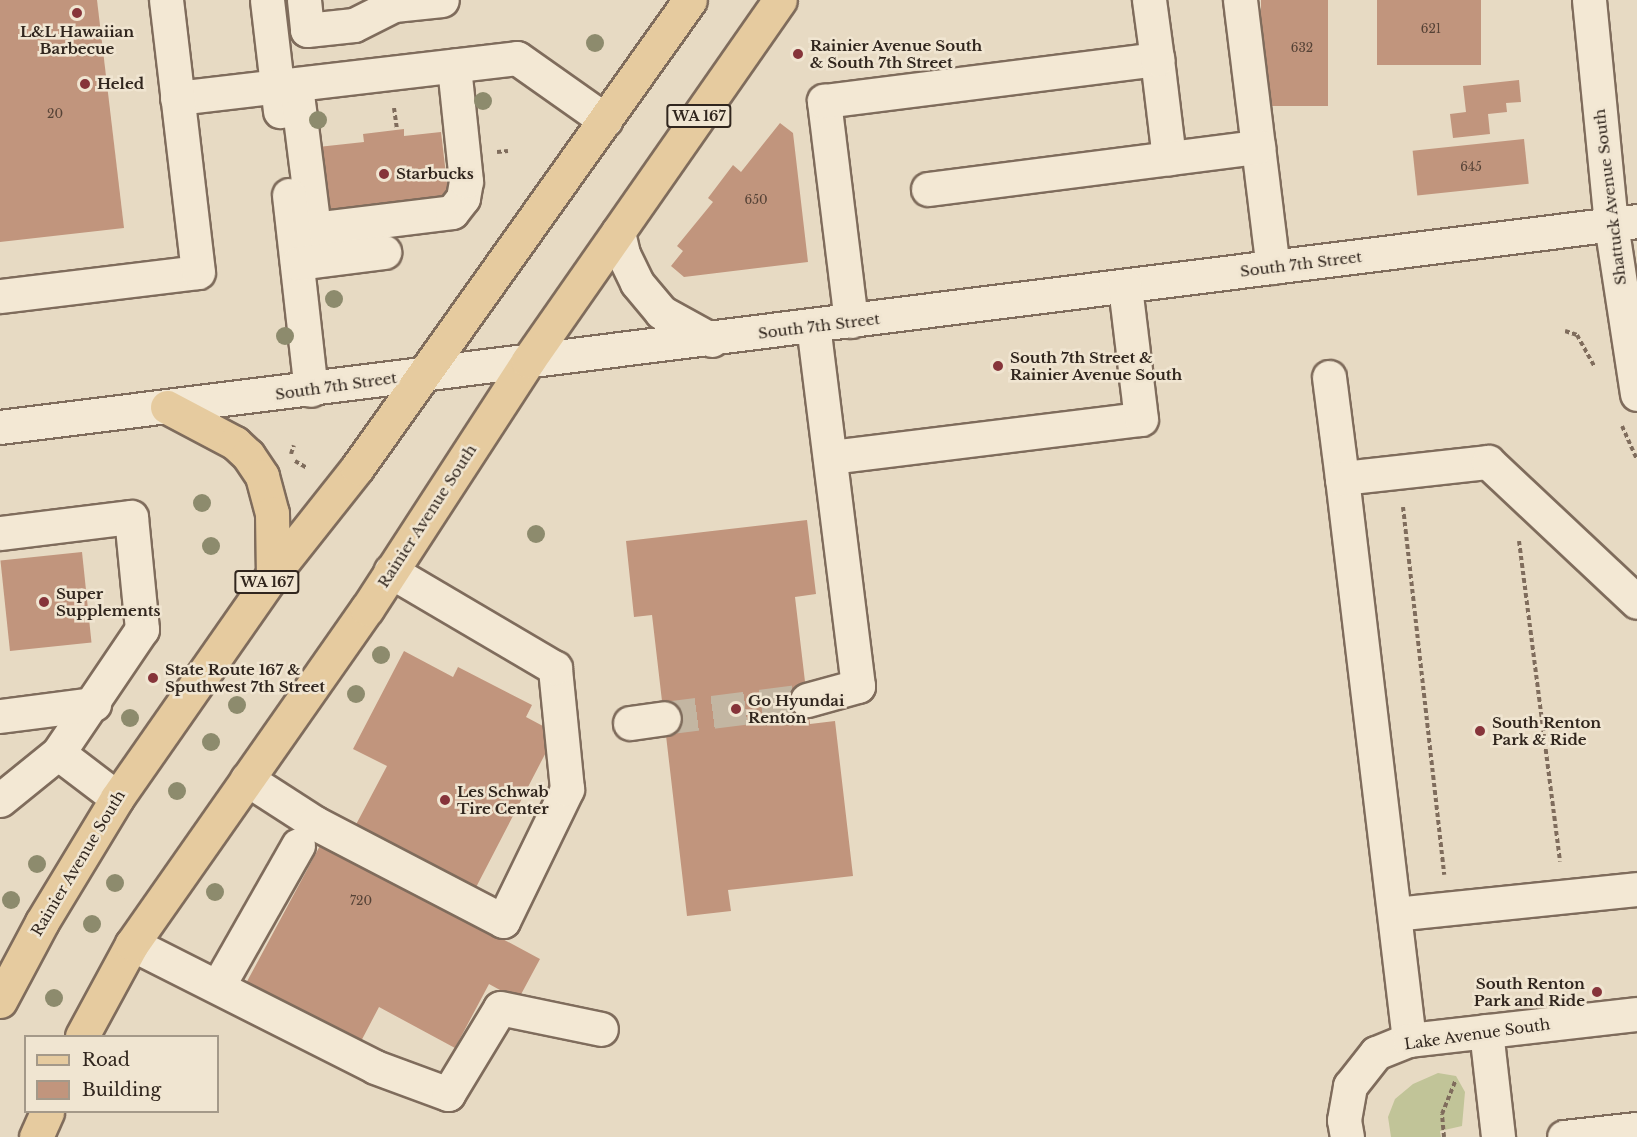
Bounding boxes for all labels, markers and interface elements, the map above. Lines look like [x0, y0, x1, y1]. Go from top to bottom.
marker: L&L Hawaiian Barbecue [70, 6, 84, 20]
place label: L&L Hawaiian Barbecue [20, 22, 134, 57]
house number: 621 [1421, 22, 1441, 36]
place label: Rainier Avenue South & South 7th Street [810, 36, 983, 71]
house number: 632 [1291, 41, 1313, 55]
marker: Rainier Avenue South & South 7th Street [791, 47, 805, 61]
place label: Heled [97, 75, 144, 93]
marker: Heled [78, 77, 92, 91]
road number: WA 167 [666, 105, 732, 127]
house number: 20 [47, 107, 63, 121]
street label: Shattuck Avenue South [1590, 107, 1630, 287]
house number: 645 [1460, 160, 1482, 174]
place label: Starbucks [396, 165, 474, 183]
marker: Starbucks [377, 167, 391, 181]
house number: 650 [744, 193, 768, 207]
street label: South 7th Street [1239, 248, 1363, 280]
street label: South 7th Street [757, 310, 881, 342]
place label: South 7th Street & Rainier Avenue South [1010, 348, 1183, 383]
marker: South 7th Street & Rainier Avenue South [991, 359, 1005, 373]
street label: South 7th Street [274, 369, 398, 403]
street label: Rainier Avenue South [374, 441, 480, 591]
road number: WA 167 [234, 571, 300, 593]
place label: Super Supplements [56, 584, 161, 619]
marker: Super Supplements [37, 595, 51, 609]
place label: State Route 167 & Sputhwest 7th Street [165, 660, 325, 695]
marker: State Route 167 & Sputhwest 7th Street [146, 671, 160, 685]
place label: Go Hyundai Renton [748, 691, 844, 726]
marker: Go Hyundai Renton [729, 702, 743, 716]
place label: South Renton Park & Ride [1492, 713, 1601, 748]
marker: South Renton Park & Ride [1473, 724, 1487, 738]
place label: Les Schwab Tire Center [457, 782, 549, 817]
street label: Rainier Avenue South [27, 786, 129, 940]
marker: Les Schwab Tire Center [438, 793, 452, 807]
house number: 720 [350, 894, 372, 908]
place label: South Renton Park and Ride [1474, 974, 1585, 1009]
marker: South Renton Park and Ride [1590, 985, 1604, 999]
street label: Lake Avenue South [1403, 1015, 1551, 1053]
legend [24, 1035, 219, 1113]
text: Road [82, 1049, 130, 1071]
text: Building [82, 1079, 161, 1101]

